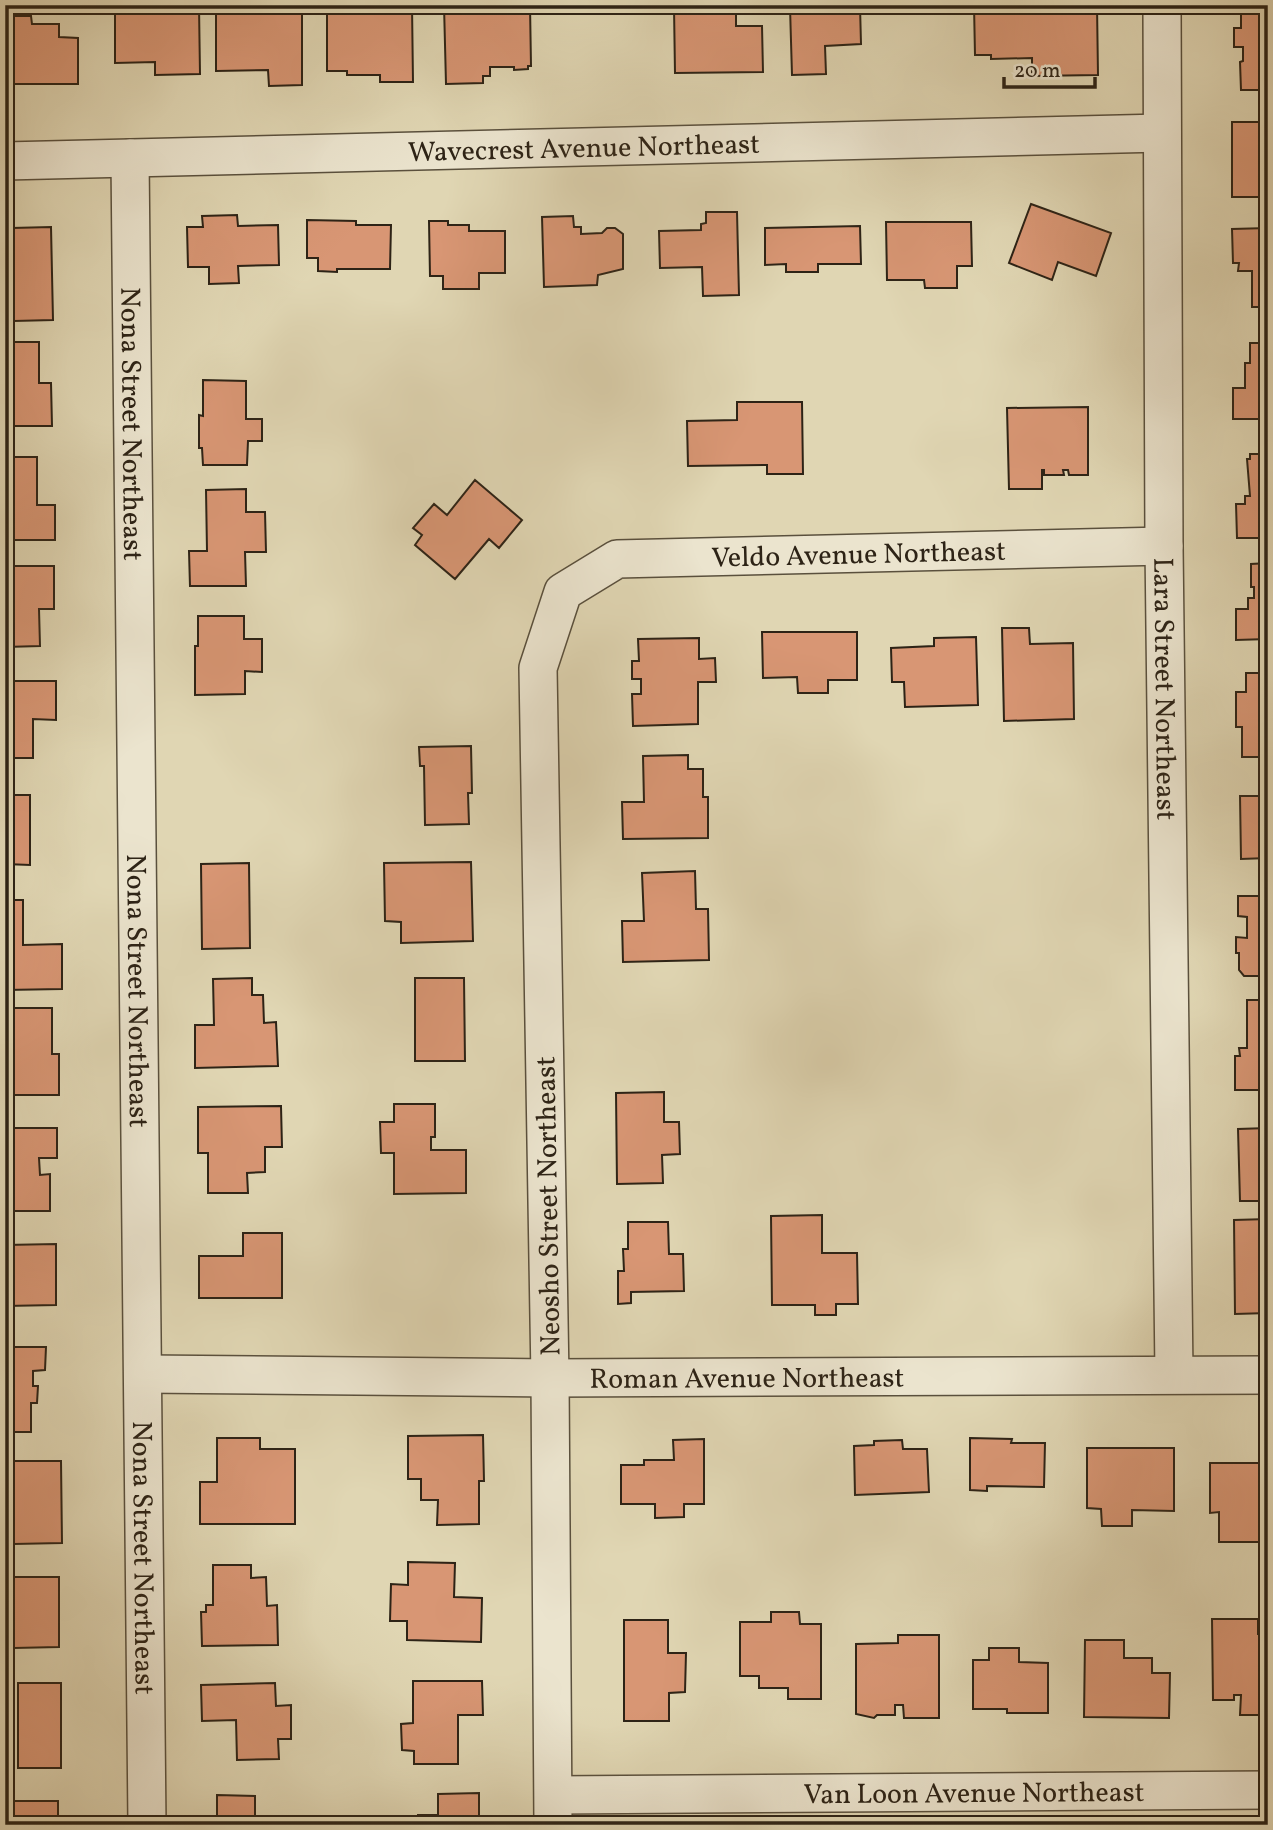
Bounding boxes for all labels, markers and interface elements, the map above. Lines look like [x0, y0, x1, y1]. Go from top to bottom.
scale bar [1004, 46, 1094, 90]
text: 20 m [1014, 57, 1060, 86]
street label: Wavecrest Avenue Northeast [407, 126, 760, 173]
street label: Nona Street Northeast [109, 287, 151, 561]
street label: Veldo Avenue Northeast [711, 533, 1006, 579]
street label: Lara Street Northeast [1142, 557, 1184, 821]
street label: Nona Street Northeast [115, 854, 157, 1128]
street label: Neosho Street Northeast [527, 1056, 572, 1356]
street label: Roman Avenue Northeast [590, 1360, 904, 1400]
street label: Nona Street Northeast [121, 1421, 163, 1695]
street label: Van Loon Avenue Northeast [803, 1774, 1145, 1815]

